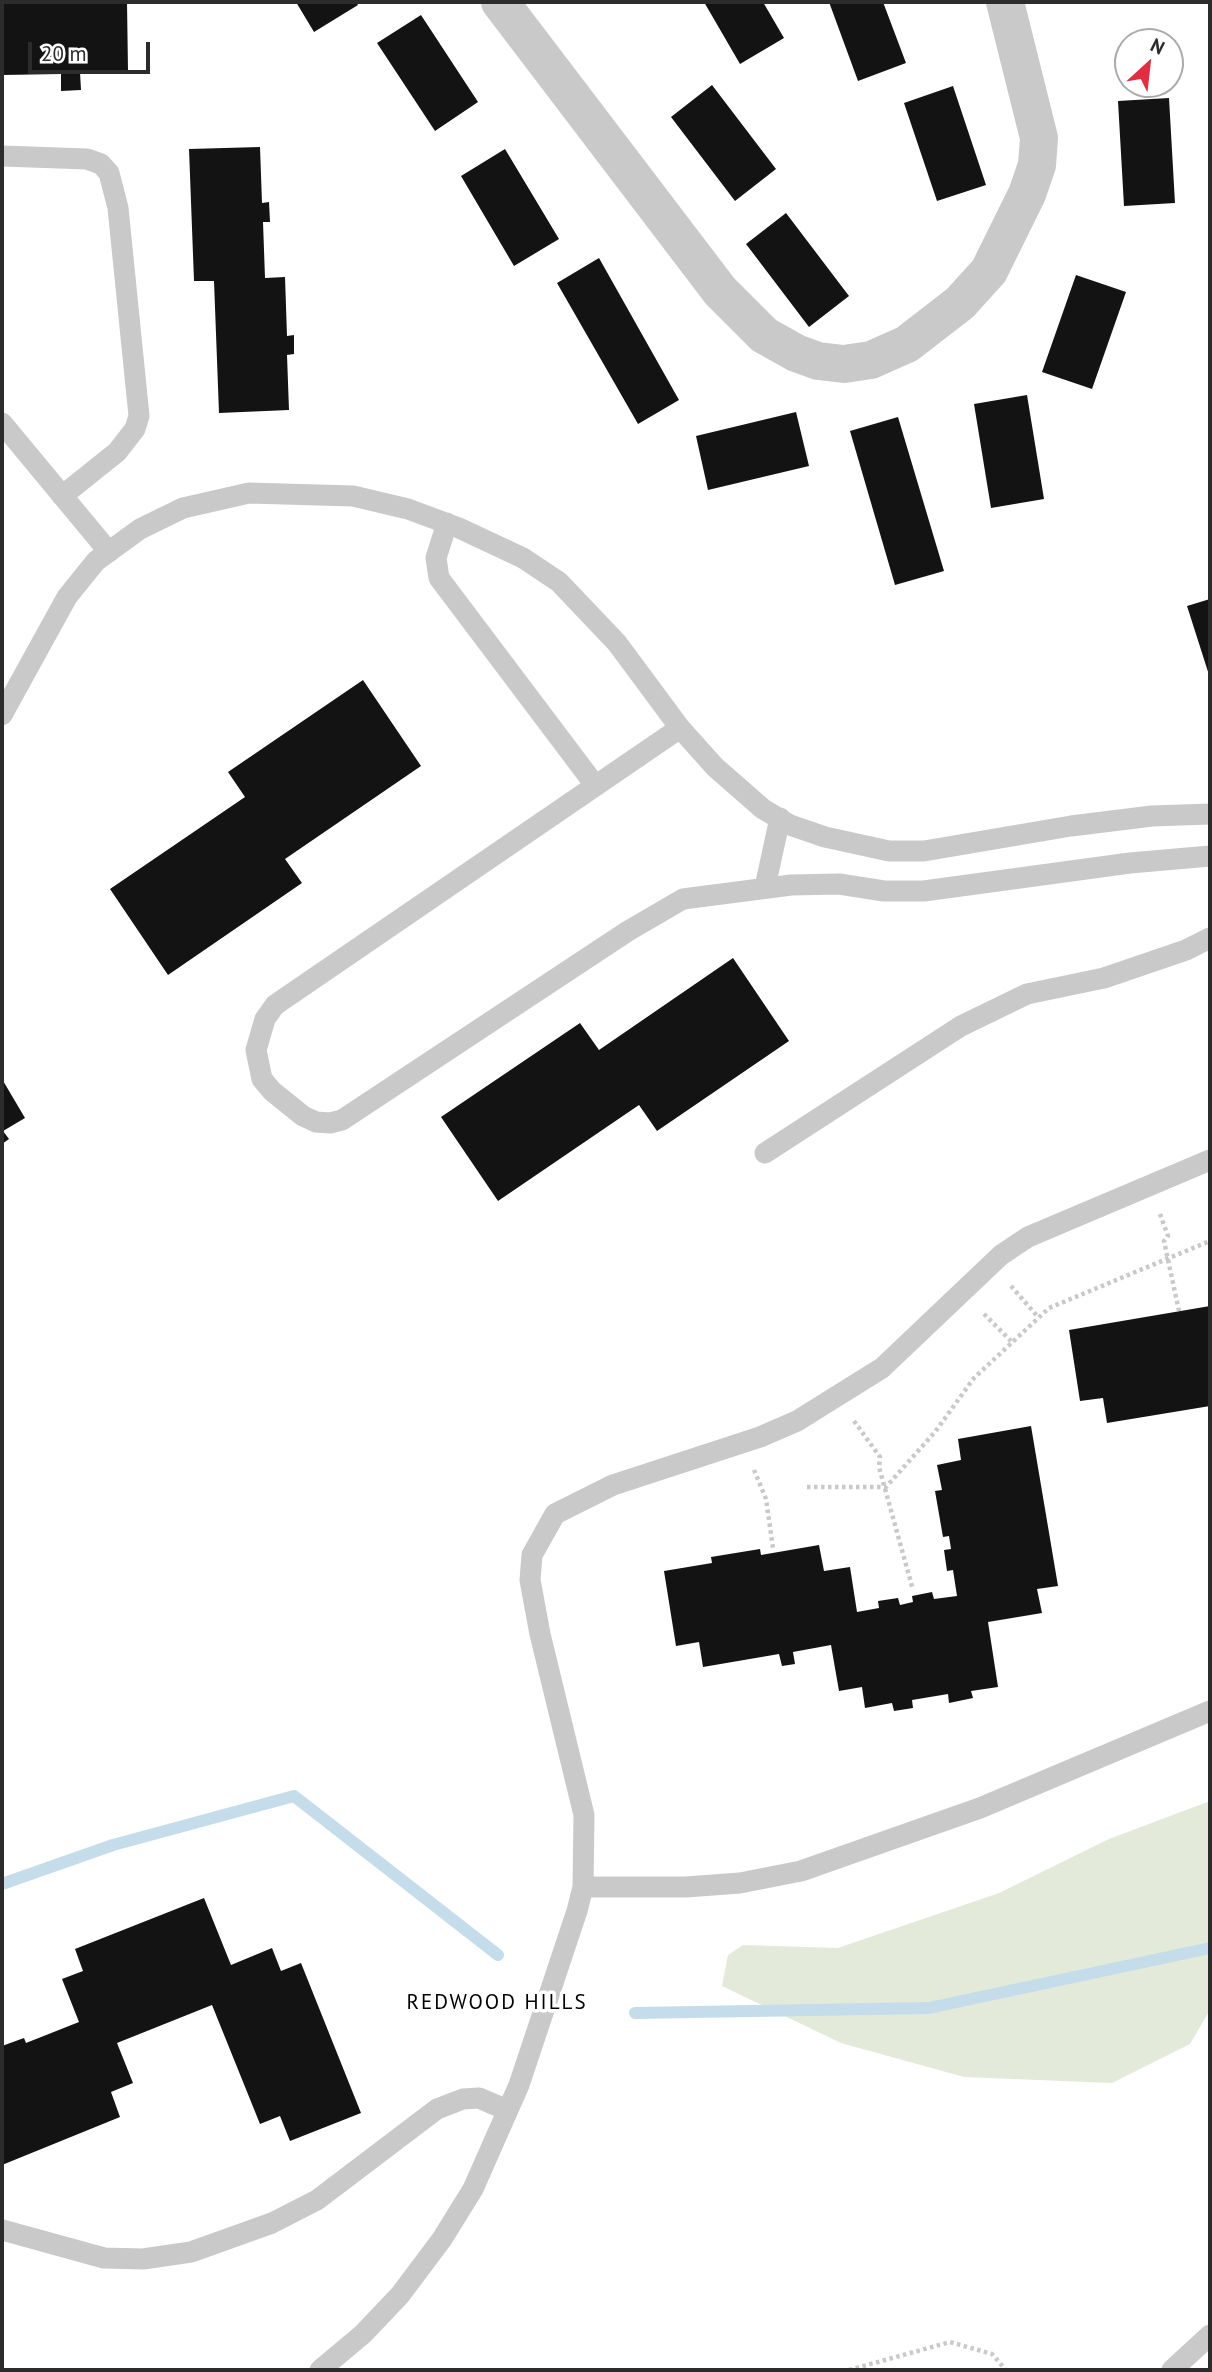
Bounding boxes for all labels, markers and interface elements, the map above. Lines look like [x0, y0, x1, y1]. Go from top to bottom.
scale bar [32, 28, 154, 72]
north arrow [1114, 28, 1184, 98]
text: N [1147, 33, 1169, 60]
text: 20 m [41, 40, 87, 67]
district label: REDWOOD HILLS [408, 1990, 586, 2016]

